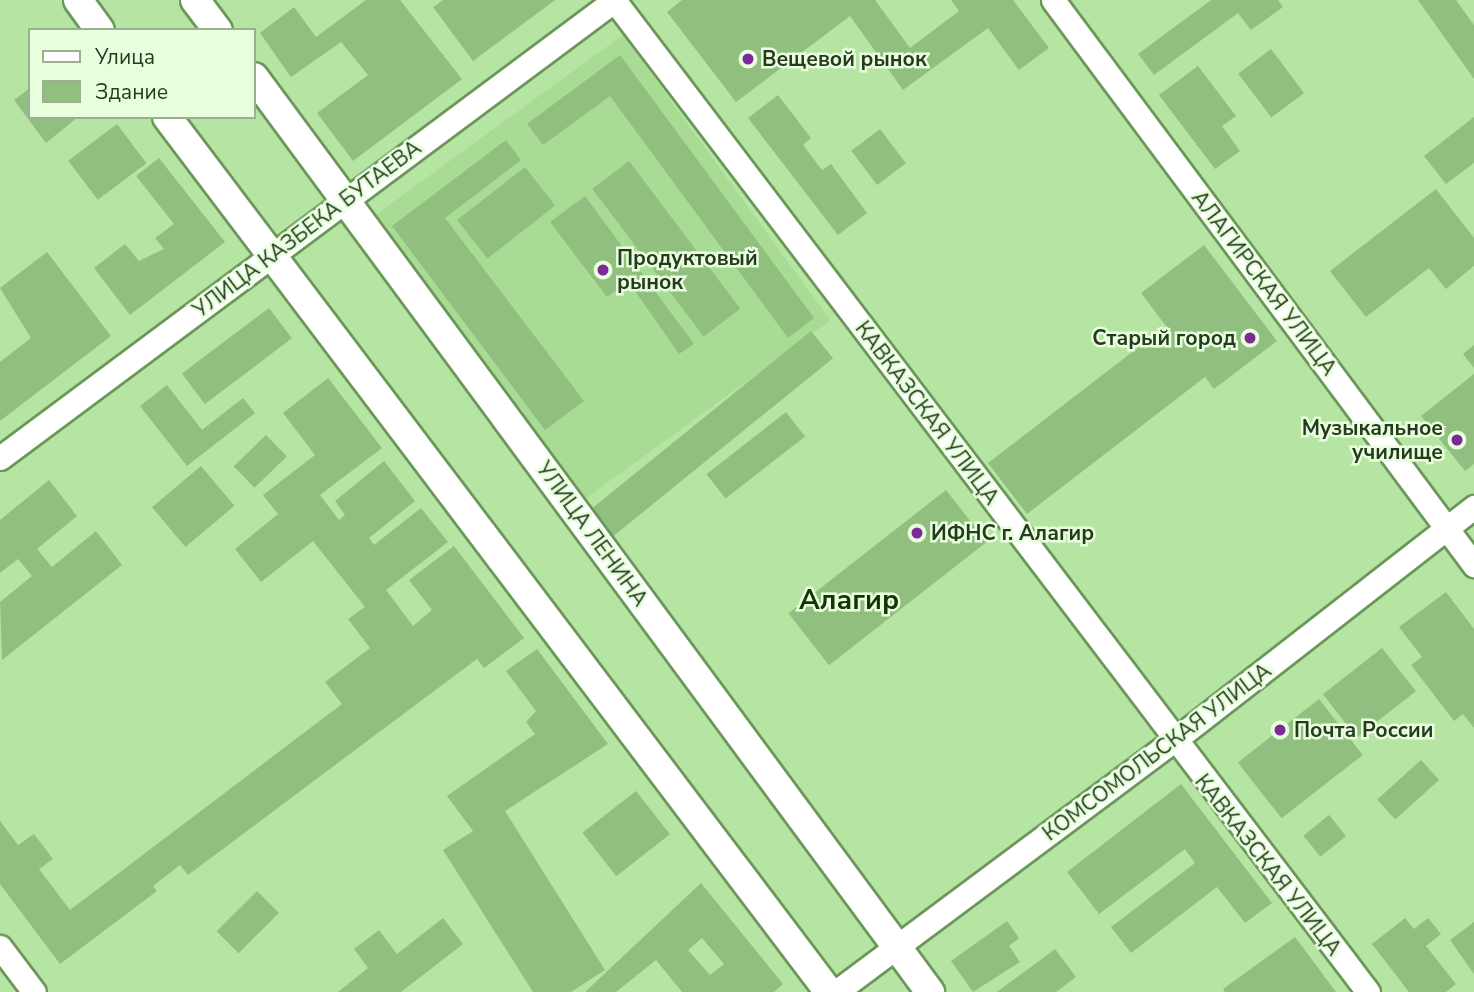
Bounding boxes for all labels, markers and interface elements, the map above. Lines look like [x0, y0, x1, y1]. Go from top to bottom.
legend [28, 28, 256, 119]
text: Улица [95, 43, 155, 71]
place label: Вещевой рынок [762, 46, 927, 72]
marker: Вещевой рынок [740, 51, 756, 67]
text: Здание [95, 78, 168, 106]
street label: УЛИЦА КАЗБЕКА БУТАЕВА [188, 135, 426, 323]
street label: АЛАГИРСКАЯ УЛИЦА [1186, 186, 1342, 380]
place label: Продуктовый рынок [617, 245, 758, 295]
marker: Продуктовый рынок [595, 262, 611, 278]
street label: КАВКАЗСКАЯ УЛИЦА [850, 316, 1004, 510]
place label: Старый город [1092, 325, 1236, 351]
marker: Старый город [1242, 330, 1258, 346]
place label: Музыкальное училище [1302, 415, 1443, 465]
marker: Музыкальное училище [1449, 432, 1465, 448]
street label: УЛИЦА ЛЕНИНА [531, 457, 653, 611]
place label: ИФНС г. Алагир [931, 520, 1094, 546]
marker: ИФНС г. Алагир [909, 525, 925, 541]
district label: Алагир [799, 583, 899, 617]
street label: КОМСОМОЛЬСКАЯ УЛИЦА [1038, 658, 1276, 846]
place label: Почта России [1294, 717, 1433, 743]
marker: Почта России [1272, 722, 1288, 738]
street label: КАВКАЗСКАЯ УЛИЦА [1189, 769, 1347, 961]

